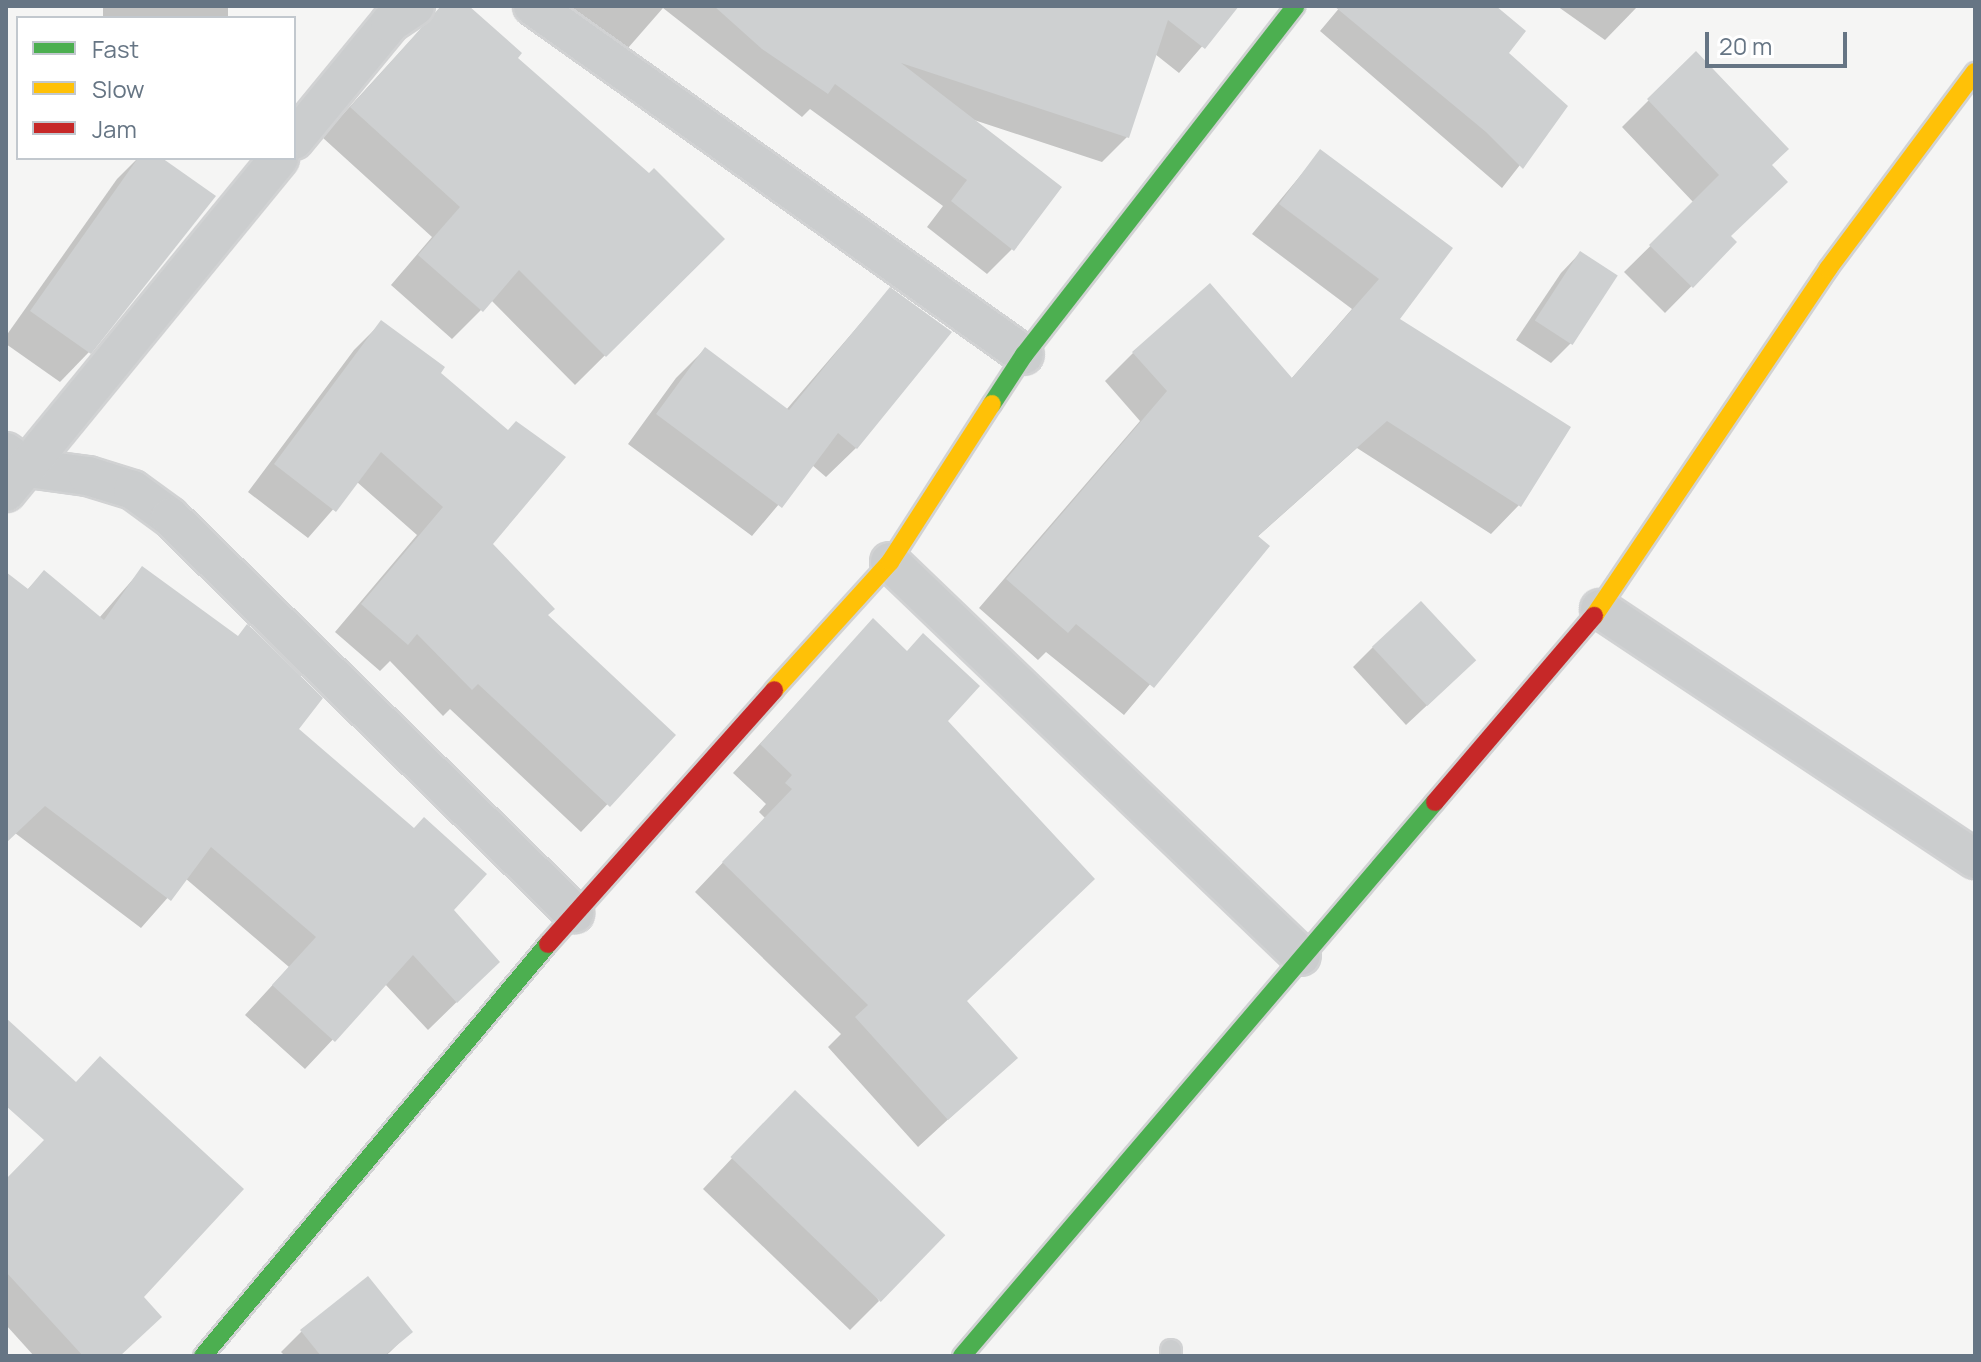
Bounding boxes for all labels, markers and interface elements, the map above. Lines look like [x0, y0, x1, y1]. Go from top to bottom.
legend [16, 16, 296, 160]
scale bar [1709, 16, 1851, 66]
text: 20 m [1719, 29, 1772, 62]
text: Fast [92, 32, 139, 65]
text: Slow [92, 72, 145, 105]
text: Jam [92, 112, 137, 145]

